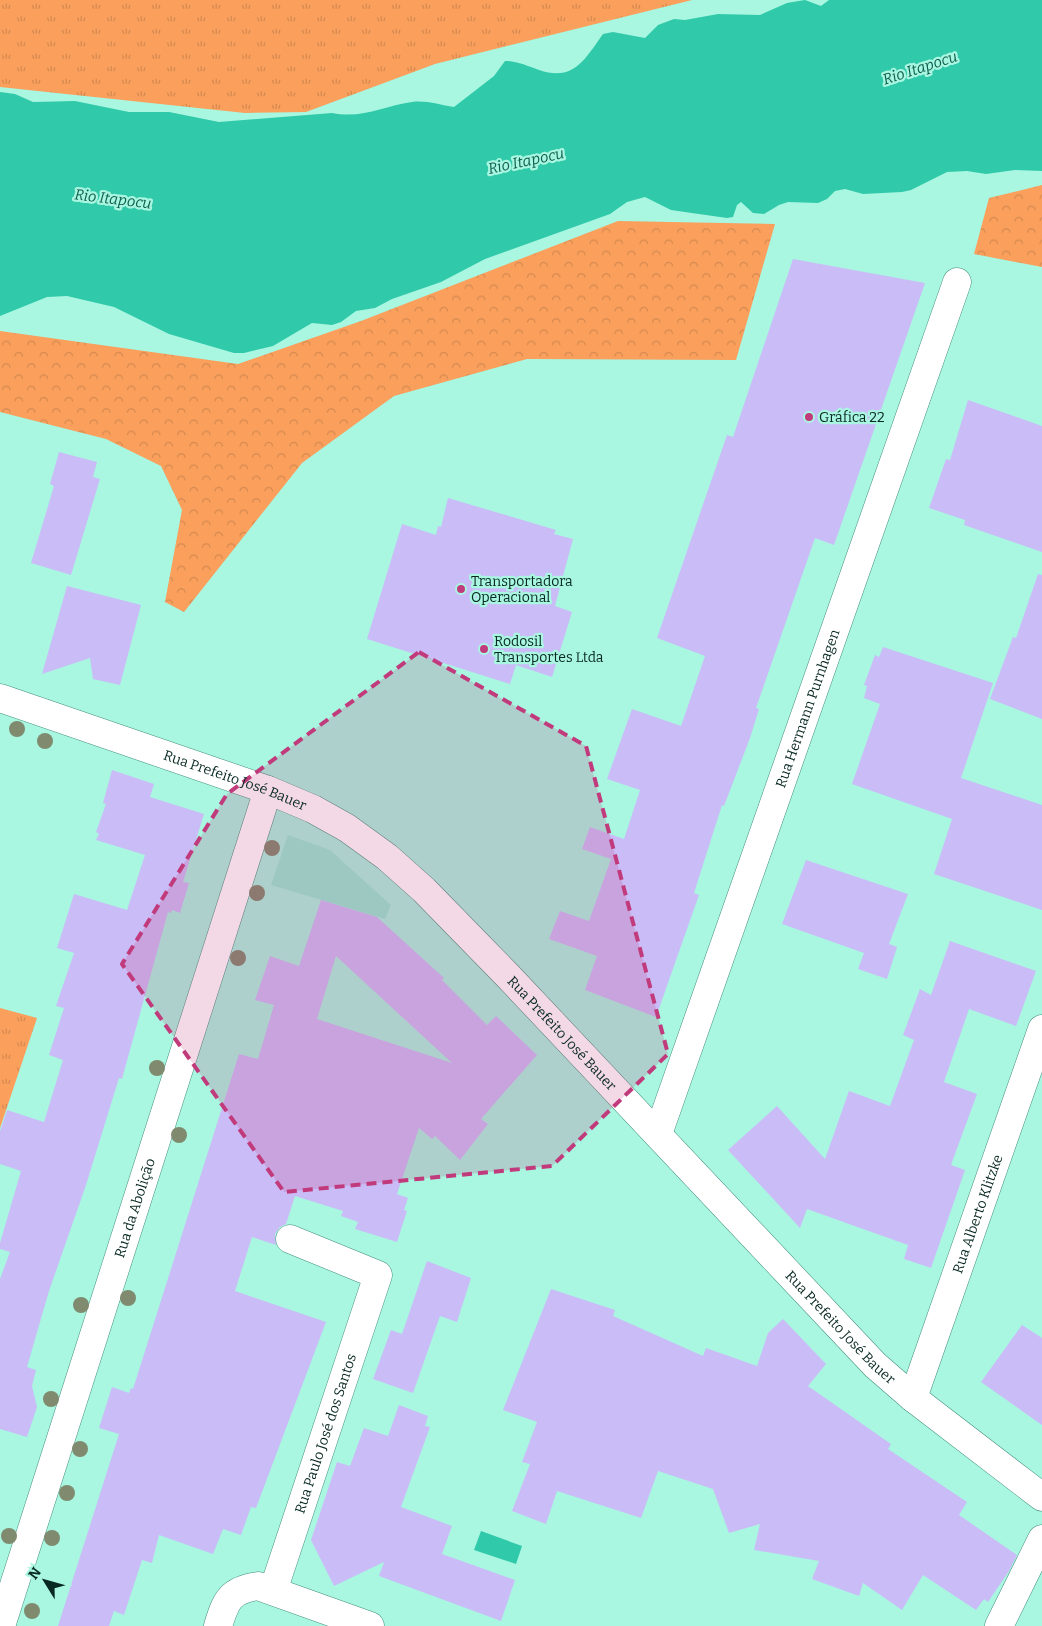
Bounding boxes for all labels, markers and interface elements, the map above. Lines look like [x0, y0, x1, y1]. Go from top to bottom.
water label: Rio Itapocu [880, 47, 960, 89]
water label: Rio Itapocu [486, 144, 566, 178]
water label: Rio Itapocu [73, 185, 153, 213]
place label: Gráfica 22 [819, 409, 885, 426]
marker: Gráfica 22 [803, 411, 815, 423]
place label: Transportadora Operacional [471, 573, 573, 606]
marker: Transportadora Operacional [455, 583, 467, 595]
street label: Rua Hermann Purnhagen [772, 627, 843, 790]
place label: Rodosil Transportes Ltda [494, 633, 604, 666]
marker: Rodosil Transportes Ltda [478, 643, 490, 655]
street label: Rua Prefeito José Bauer [161, 746, 309, 814]
street label: Rua Prefeito José Bauer [504, 972, 620, 1094]
street label: Rua Alberto Klitzke [949, 1152, 1006, 1276]
street label: Rua da Abolição [111, 1156, 158, 1260]
street label: Rua Prefeito José Bauer [782, 1267, 899, 1387]
street label: Rua Paulo José dos Santos [291, 1351, 360, 1516]
north arrow [20, 1556, 70, 1606]
text: N [25, 1564, 45, 1583]

